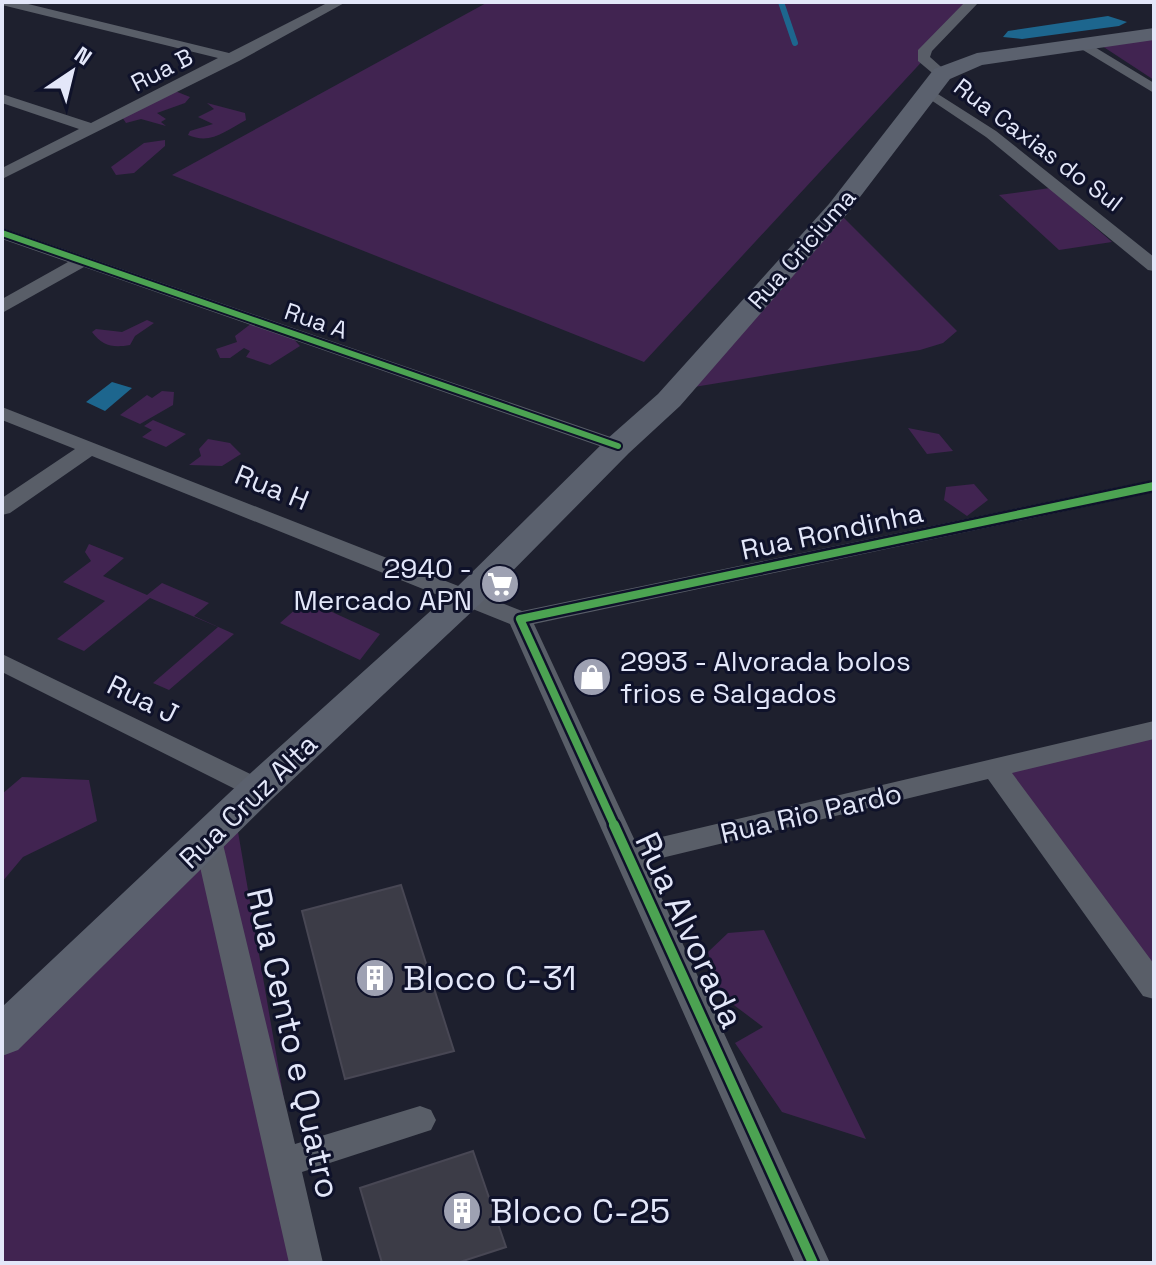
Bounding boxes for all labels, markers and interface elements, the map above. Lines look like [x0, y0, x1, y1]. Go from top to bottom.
north arrow [32, 32, 112, 112]
text: N [69, 40, 98, 71]
street label: Rua B [125, 41, 198, 98]
street label: Rua Caxias do Sul [948, 71, 1129, 218]
street label: Rua Criciuma [741, 182, 862, 315]
street label: Rua A [281, 295, 352, 346]
street label: Rua H [230, 456, 314, 518]
street label: Rua Rondinha [738, 494, 926, 568]
place label: 2940 - Mercado APN [293, 550, 472, 618]
supermarket icon: 2940 - Mercado APN [479, 563, 521, 605]
place label: 2993 - Alvorada bolos frios e Salgados [620, 643, 911, 711]
shop icon: 2993 - Alvorada bolos frios e Salgados [571, 656, 613, 698]
street label: Rua J [102, 666, 184, 732]
street label: Rua Cruz Alta [171, 726, 325, 876]
street label: Rua Rio Pardo [717, 775, 905, 851]
street label: Rua Alvorada [625, 825, 754, 1035]
street label: Rua Cento e Quatro [237, 884, 350, 1203]
building icon: Bloco C-31 [354, 957, 396, 999]
place label: Bloco C-31 [403, 957, 576, 1000]
building icon: Bloco C-25 [441, 1190, 483, 1232]
place label: Bloco C-25 [490, 1190, 670, 1233]

